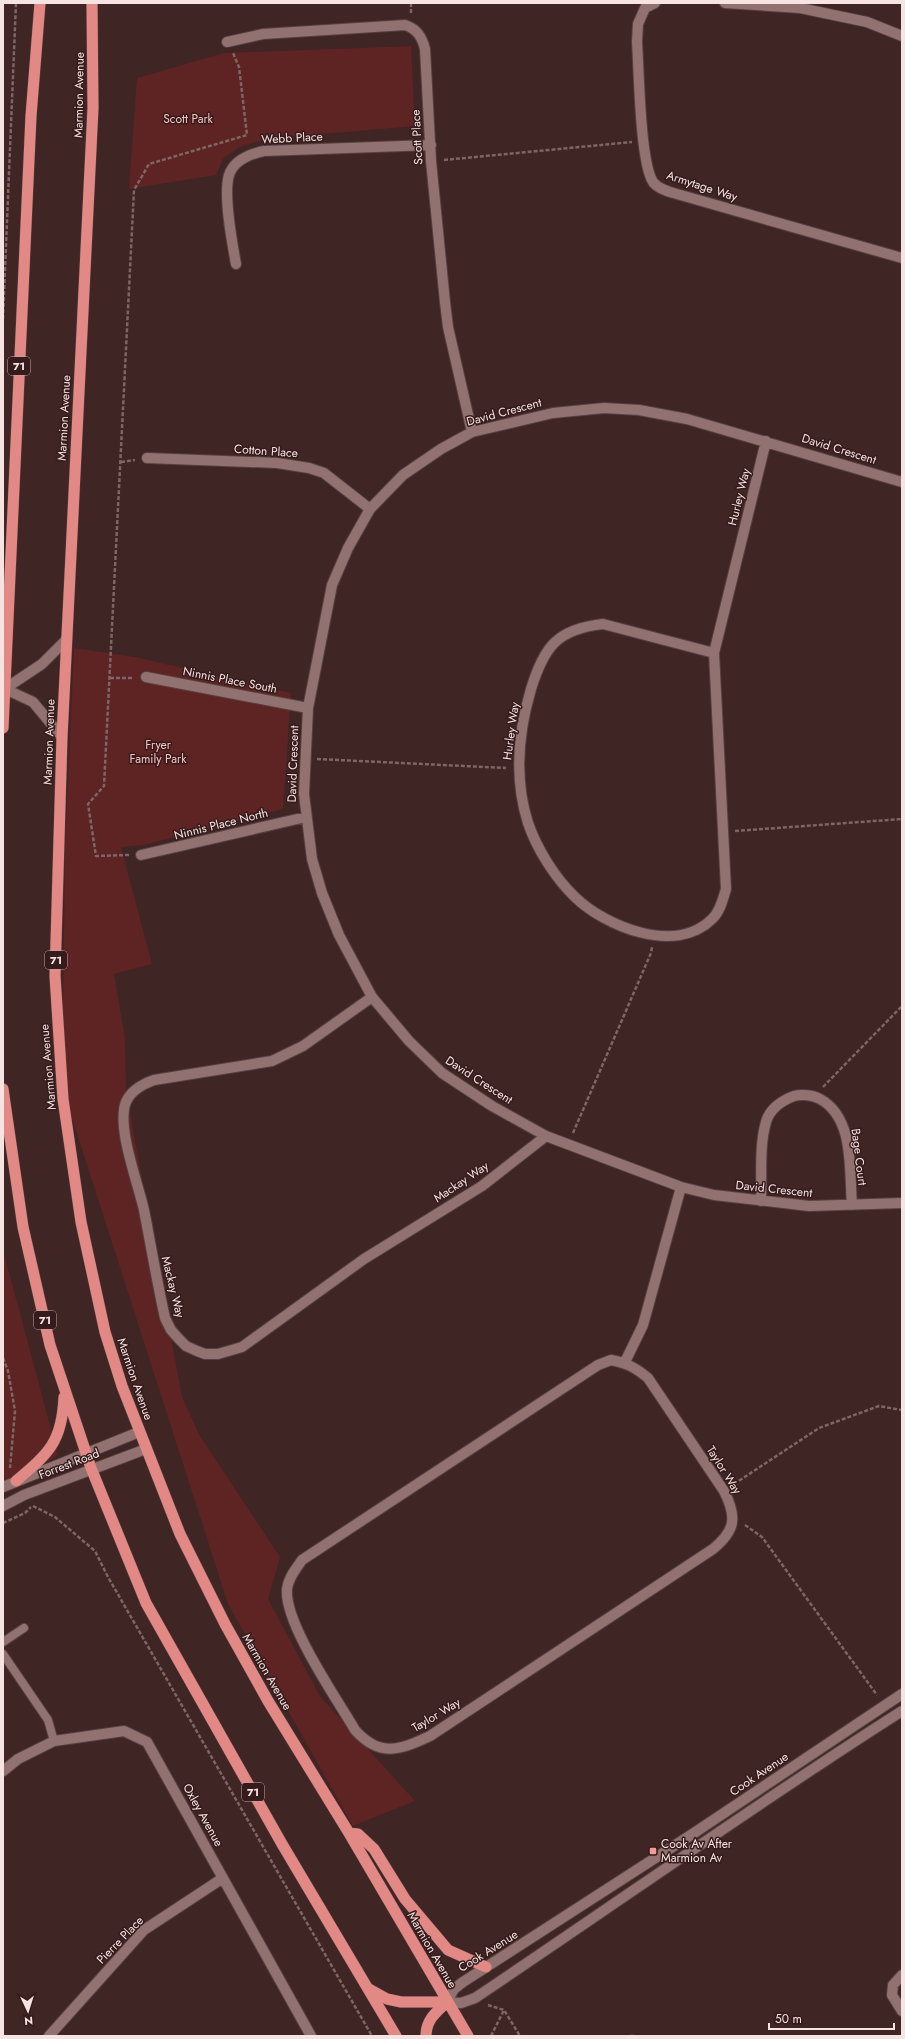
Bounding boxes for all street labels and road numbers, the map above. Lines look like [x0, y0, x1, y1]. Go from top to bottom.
street label: Marmion Avenue [69, 52, 89, 138]
street label: Scott Place [407, 109, 427, 165]
street label: Webb Place [261, 127, 323, 149]
street label: Armytage Way [664, 166, 740, 206]
road number: 71 [8, 357, 30, 375]
street label: Marmion Avenue [53, 375, 75, 461]
street label: David Crescent [464, 393, 544, 431]
street label: David Crescent [800, 429, 879, 469]
street label: Cotton Place [233, 440, 299, 462]
street label: Hurley Way [723, 466, 755, 527]
street label: Ninnis Place South [181, 662, 279, 698]
street label: Marmion Avenue [39, 699, 59, 785]
street label: Hurley Way [498, 700, 524, 761]
street label: David Crescent [283, 725, 303, 803]
street label: Ninnis Place North [172, 804, 270, 844]
road number: 71 [45, 951, 67, 969]
street label: Marmion Avenue [35, 1023, 61, 1111]
street label: David Crescent [442, 1051, 516, 1109]
street label: Bage Court [847, 1128, 871, 1187]
street label: Mackay Way [430, 1157, 493, 1207]
street label: David Crescent [735, 1176, 813, 1202]
street label: Mackay Way [157, 1254, 189, 1320]
road number: 71 [34, 1311, 56, 1329]
street label: Marmion Avenue [113, 1335, 157, 1423]
street label: Taylor Way [702, 1442, 746, 1498]
street label: Forrest Road [36, 1444, 102, 1484]
street label: Marmion Avenue [238, 1630, 296, 1714]
street label: Taylor Way [408, 1693, 464, 1737]
street label: Cook Avenue [726, 1748, 792, 1800]
street label: Oxley Avenue [178, 1780, 228, 1850]
road number: 71 [242, 1783, 264, 1801]
street label: Marmion Avenue [403, 1908, 461, 1992]
street label: Pierre Place [92, 1912, 148, 1968]
street label: Cook Avenue [455, 1925, 521, 1977]

